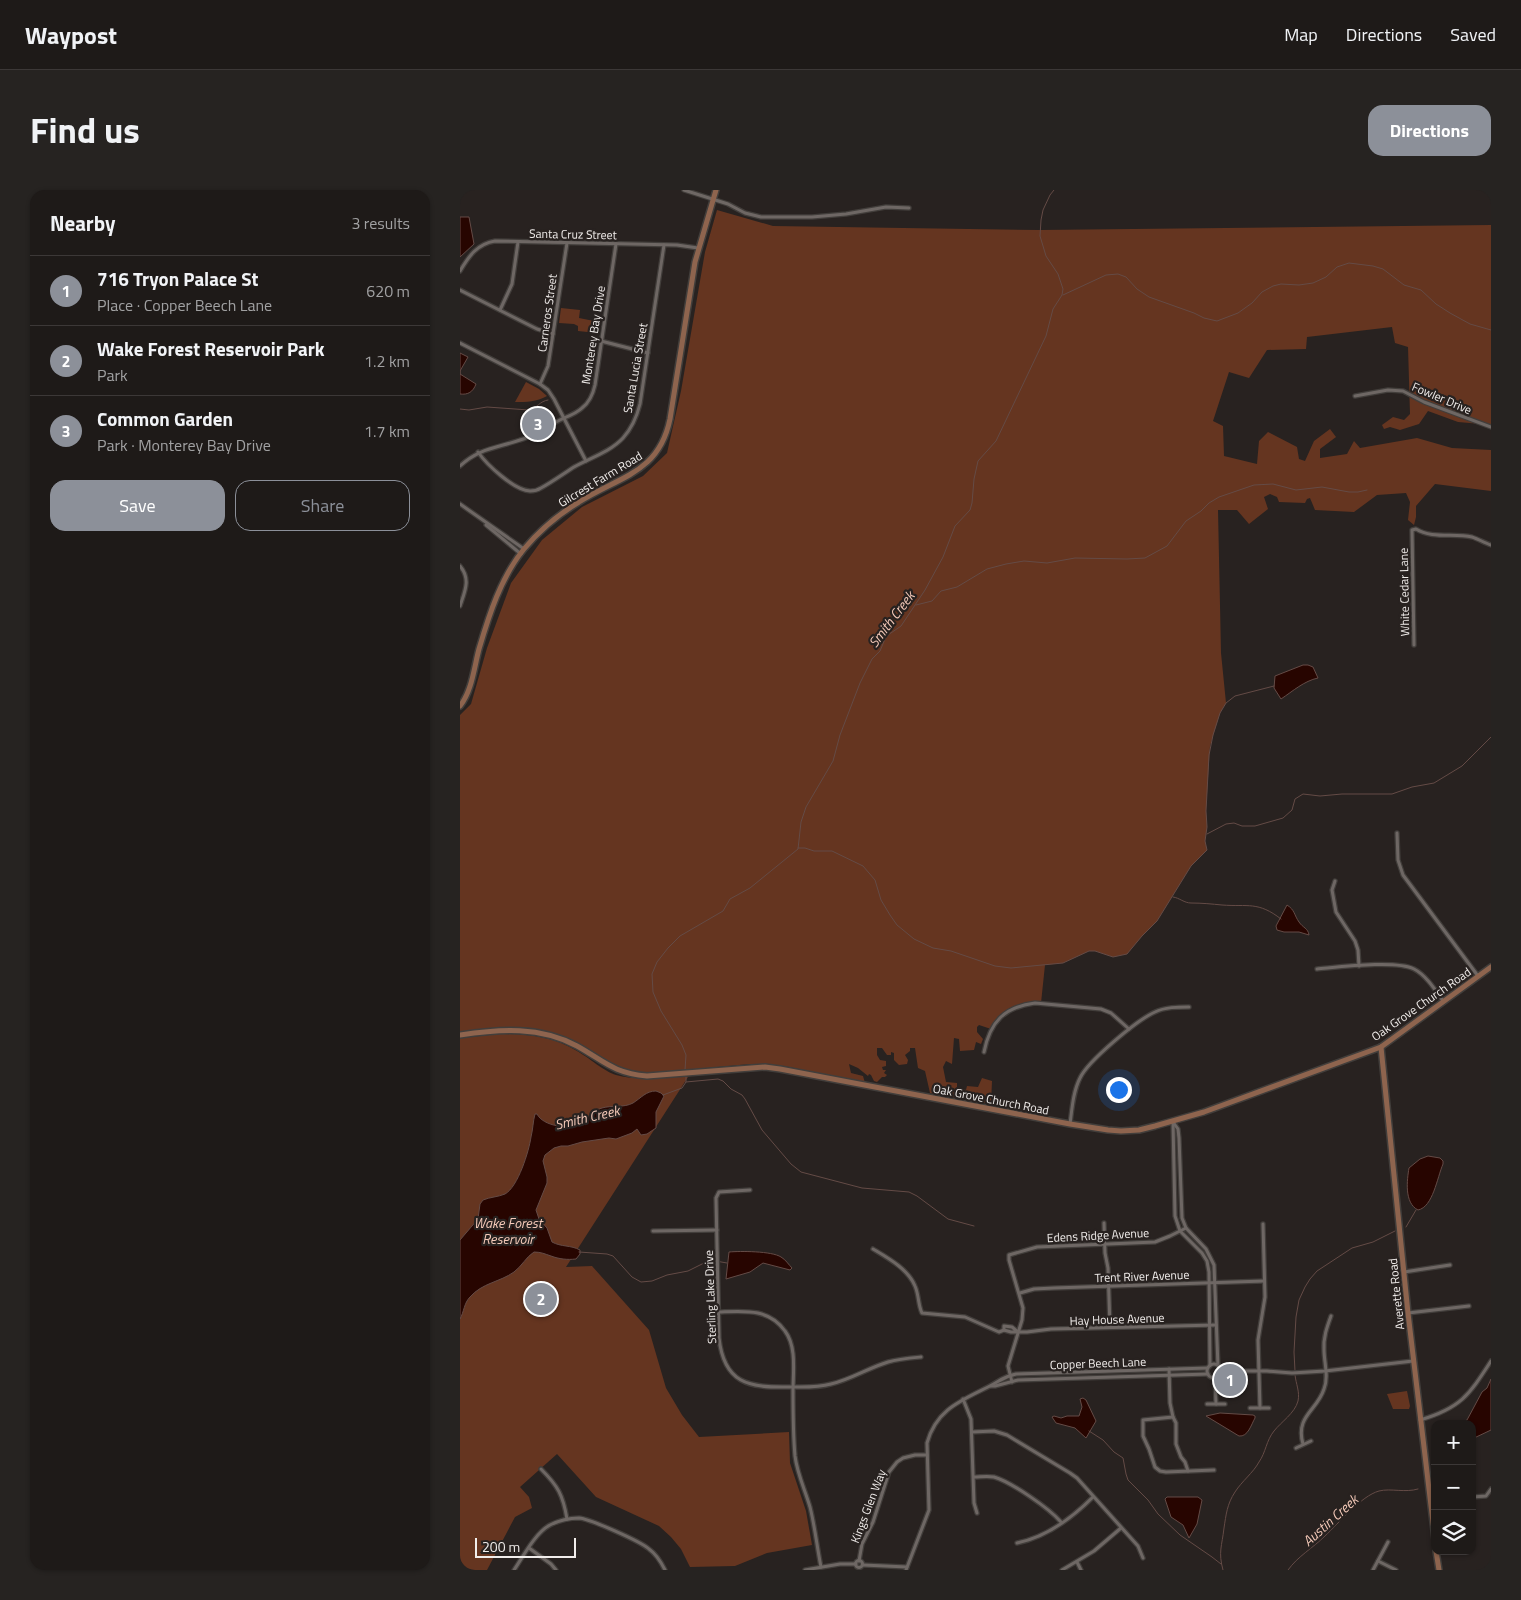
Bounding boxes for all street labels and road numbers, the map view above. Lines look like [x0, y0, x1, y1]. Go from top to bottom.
street label: Santa Cruz Street [529, 224, 618, 244]
street label: Carneros Street [532, 272, 562, 353]
street label: Monterey Bay Drive [576, 284, 610, 386]
street label: Santa Lucia Street [618, 321, 652, 415]
street label: Fowler Drive [1409, 377, 1475, 419]
street label: Gilcrest Farm Road [554, 446, 646, 512]
street label: White Cedar Lane [1394, 548, 1414, 636]
street label: Oak Grove Church Road [1367, 962, 1475, 1046]
street label: Oak Grove Church Road [931, 1078, 1051, 1120]
street label: Edens Ridge Avenue [1046, 1223, 1150, 1247]
street label: Sterling Lake Drive [699, 1250, 721, 1344]
street label: Averette Road [1383, 1257, 1409, 1331]
street label: Trent River Avenue [1094, 1265, 1190, 1287]
street label: Hay House Avenue [1069, 1308, 1165, 1330]
street label: Copper Beech Lane [1050, 1352, 1146, 1374]
street label: Kings Glen Way [845, 1466, 891, 1546]

